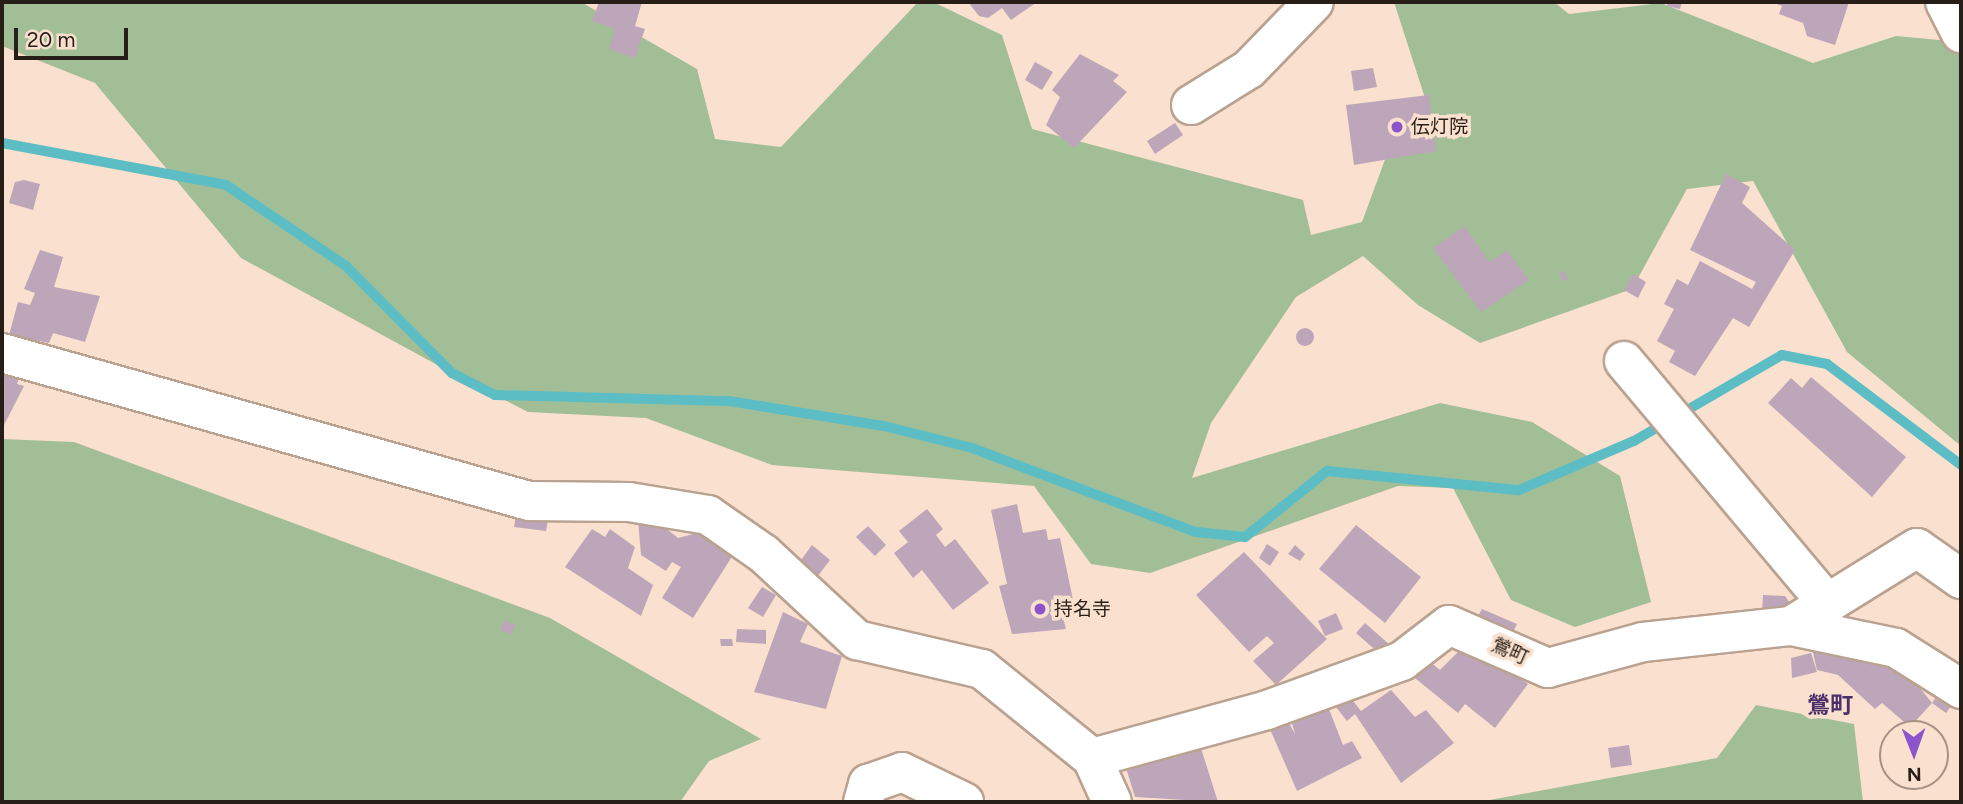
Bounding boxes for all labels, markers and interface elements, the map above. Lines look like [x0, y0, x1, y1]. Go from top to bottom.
scale bar [18, 14, 131, 58]
text: 20 m [27, 27, 75, 52]
place label: 伝灯院 [1411, 116, 1468, 138]
marker: 伝灯院 [1389, 119, 1405, 135]
place label: 持名寺 [1054, 598, 1111, 620]
marker: 持名寺 [1032, 601, 1048, 617]
street label: 鶯町 [1488, 633, 1532, 669]
district label: 鶯町 [1807, 691, 1853, 719]
north arrow [1879, 720, 1949, 790]
text: N [1907, 763, 1922, 786]

